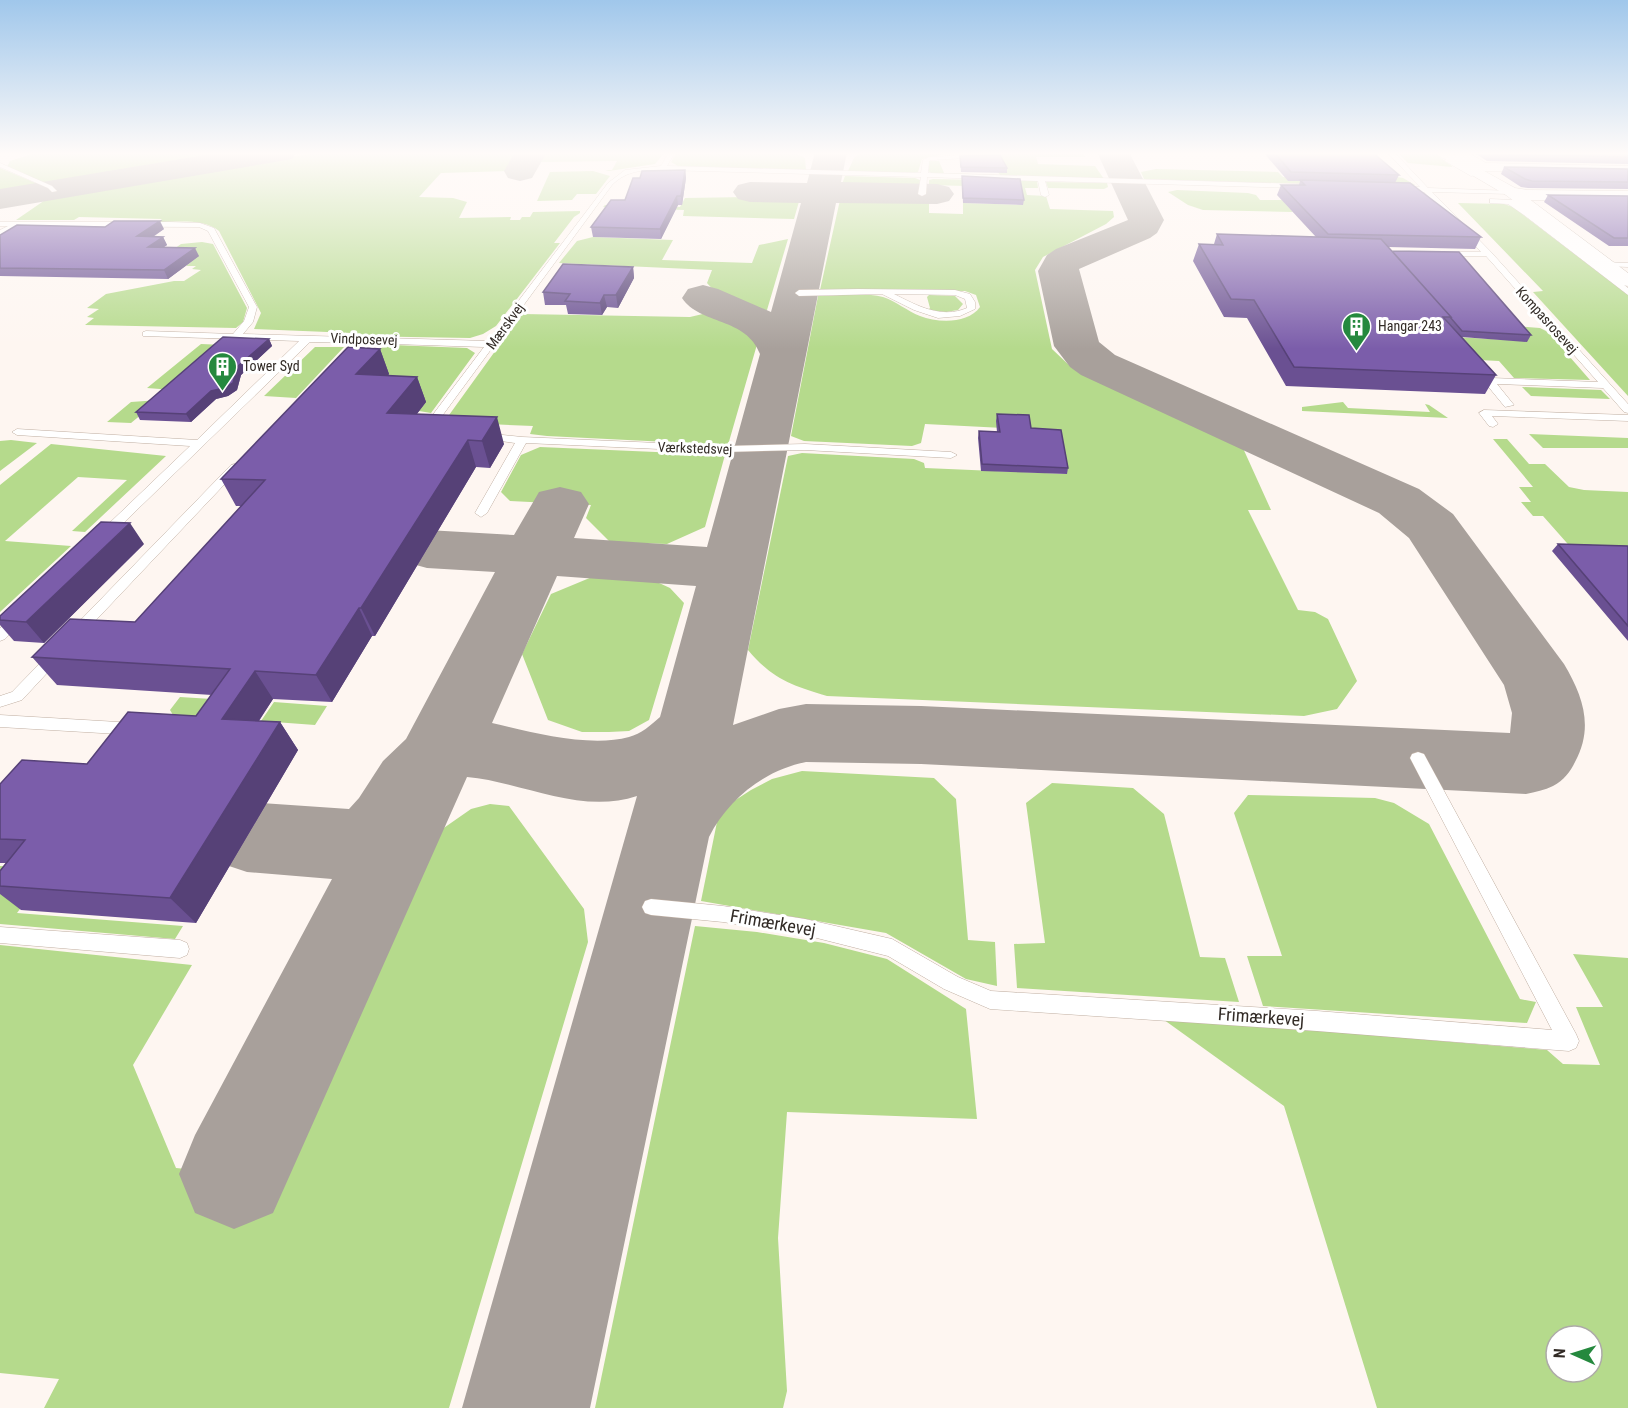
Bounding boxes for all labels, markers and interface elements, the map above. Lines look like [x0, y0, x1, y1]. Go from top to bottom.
street label: Kompasrosevej [1513, 283, 1581, 357]
street label: Mærskvej [483, 300, 527, 352]
building icon: Hangar 243 [1341, 310, 1373, 352]
place label: Hangar 243 [1378, 318, 1442, 334]
street label: Vindposevej [330, 330, 398, 348]
building icon: Tower Syd [206, 350, 238, 392]
place label: Tower Syd [243, 358, 300, 374]
street label: Værkstedsvej [657, 439, 733, 457]
street label: Frimærkevej [729, 905, 818, 940]
street label: Frimærkevej [1217, 1003, 1305, 1030]
north arrow [1544, 1324, 1604, 1384]
text: N [1550, 1348, 1569, 1359]

